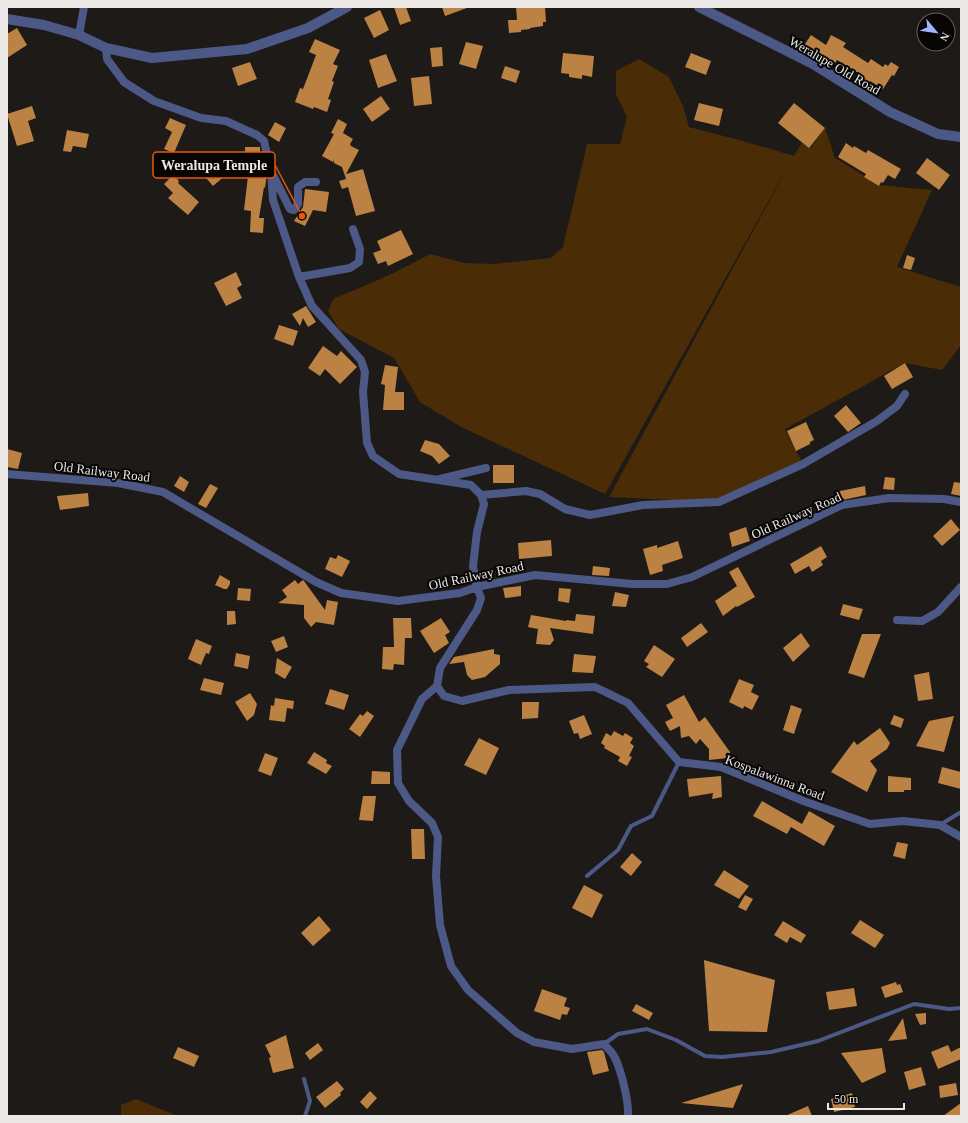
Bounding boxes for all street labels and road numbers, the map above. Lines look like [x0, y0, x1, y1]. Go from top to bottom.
street label: Weralupe Old Road [786, 33, 883, 98]
street label: Old Railway Road [53, 458, 151, 485]
street label: Old Railway Road [749, 489, 844, 542]
street label: Old Railway Road [427, 558, 525, 593]
street label: Kospalawinna Road [723, 752, 827, 803]

